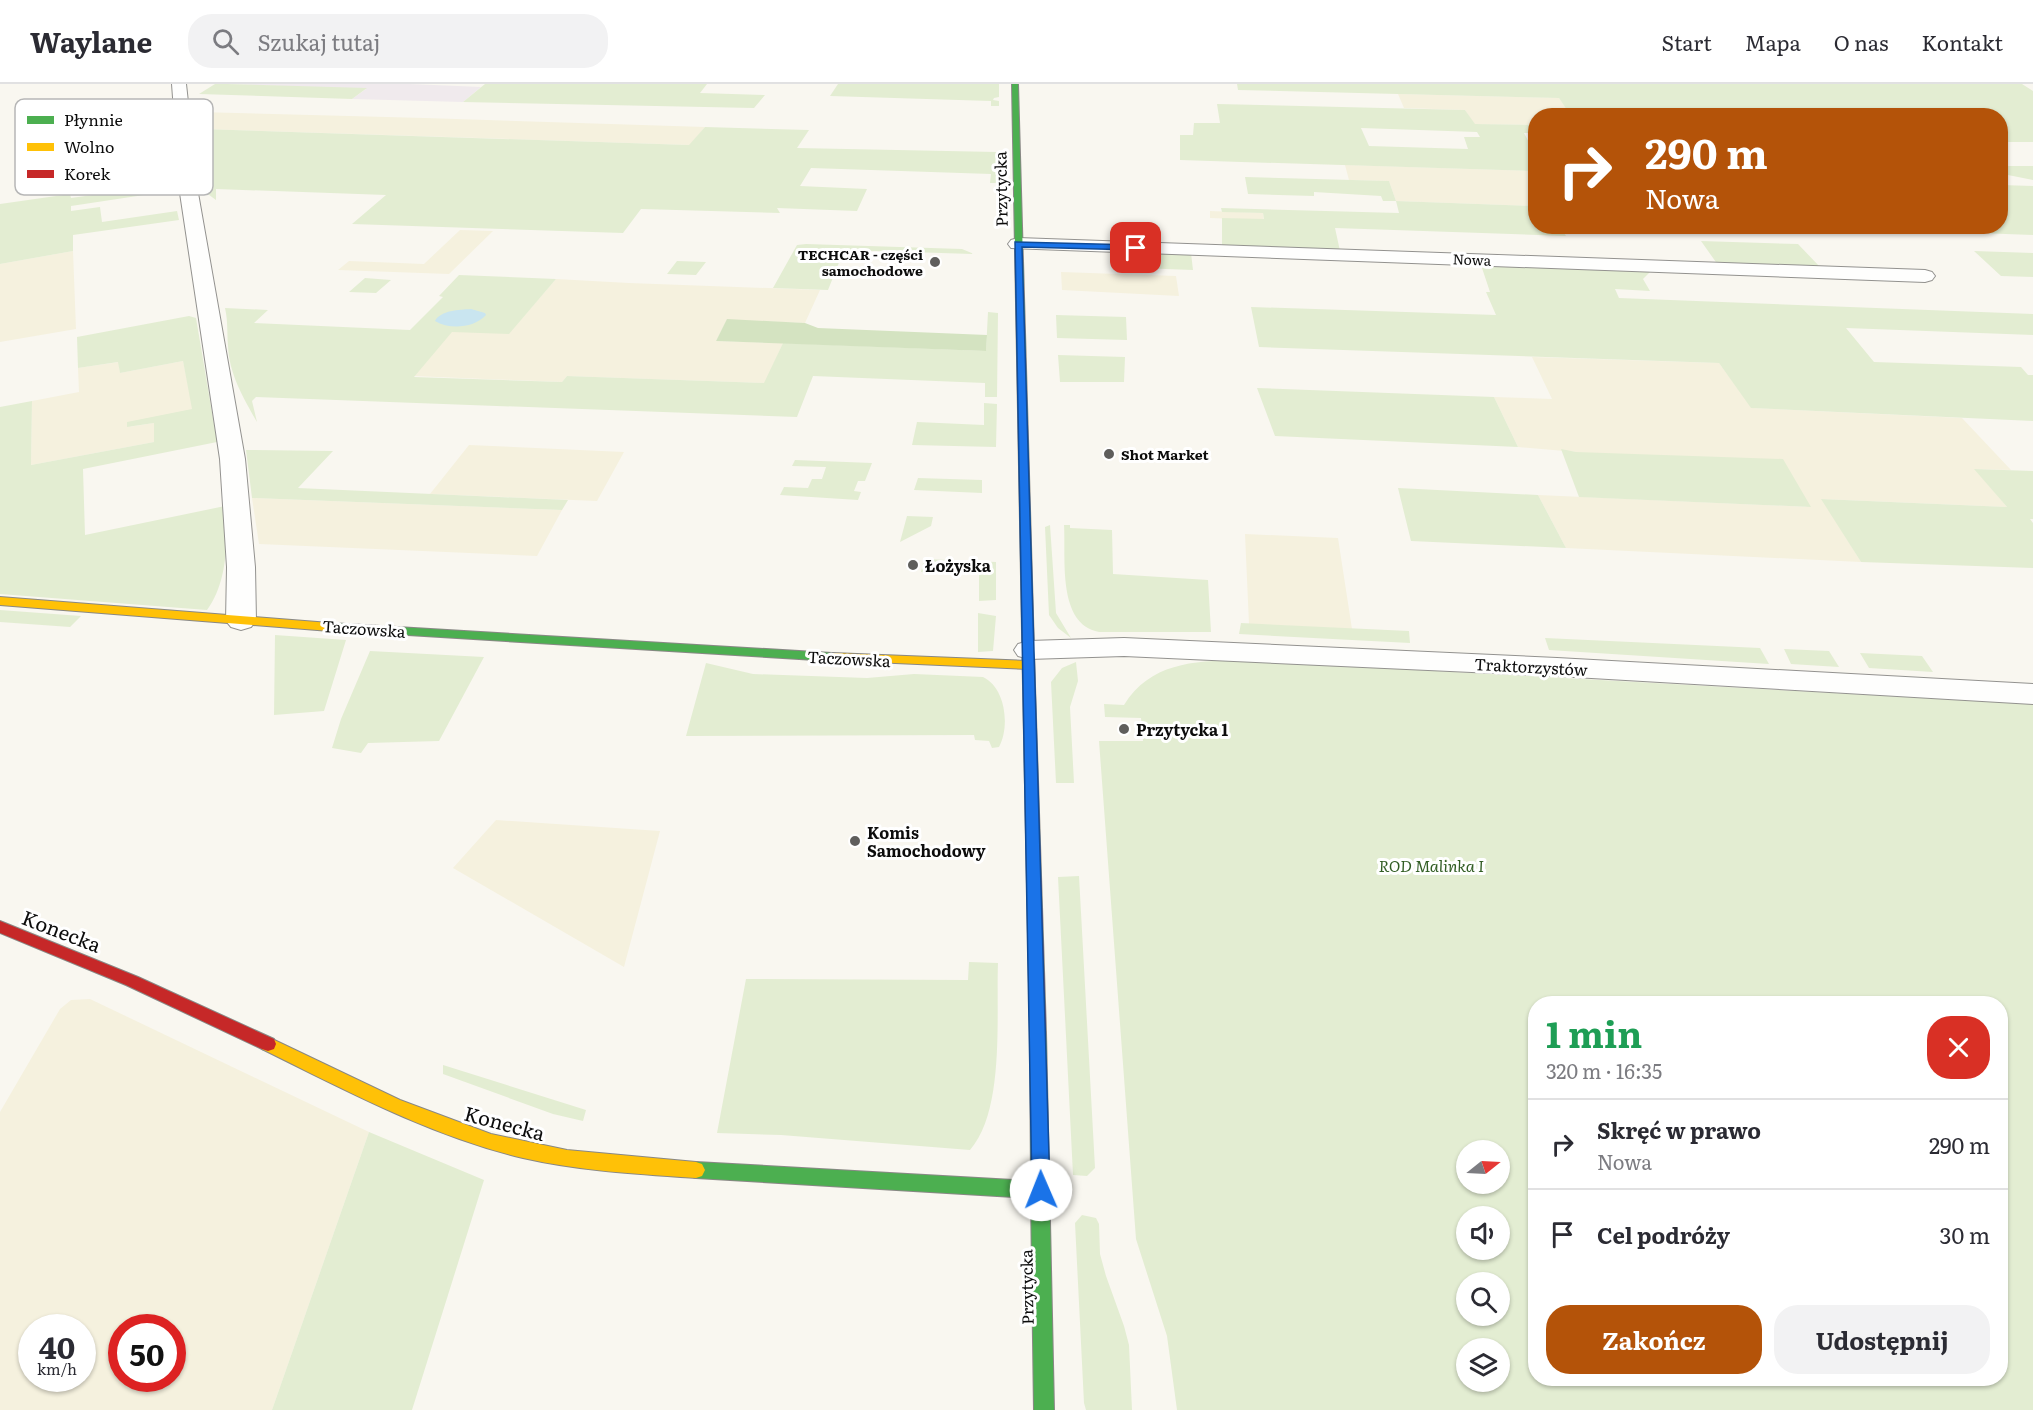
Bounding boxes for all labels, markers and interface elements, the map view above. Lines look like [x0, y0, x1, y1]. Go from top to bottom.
search box [188, 14, 608, 68]
text: Waylane [30, 20, 152, 62]
icon: search [209, 25, 242, 58]
text: Szukaj tutaj [257, 25, 380, 58]
text: Start [1662, 26, 1712, 57]
text: Mapa [1745, 26, 1801, 57]
text: O nas [1834, 26, 1888, 57]
text: Kontakt [1921, 26, 2003, 57]
legend [15, 99, 213, 195]
text: Płynnie [64, 107, 123, 131]
text: 290 m [1645, 120, 1768, 182]
icon: right [1546, 132, 1624, 210]
text: Wolno [64, 134, 114, 158]
street label: Przytycka [987, 151, 1013, 227]
text: Korek [64, 161, 110, 185]
text: Nowa [1645, 177, 1719, 217]
pin [1110, 222, 1161, 273]
icon: arrive [1119, 231, 1152, 264]
place label: TECHCAR - części samochodowe [798, 244, 923, 280]
street label: Nowa [1452, 248, 1492, 270]
marker: TECHCAR - części samochodowe [928, 255, 942, 269]
place label: Shot Market [1121, 444, 1210, 464]
marker: Shot Market [1102, 447, 1116, 461]
place label: Łożyska [925, 553, 992, 577]
marker: Łożyska [906, 558, 920, 572]
street label: Taczowska [322, 613, 407, 643]
street label: Taczowska [807, 644, 892, 672]
street label: Traktorzystów [1474, 651, 1589, 681]
place label: Przytycka 1 [1136, 717, 1228, 741]
marker: Przytycka 1 [1117, 722, 1131, 736]
place label: Komis Samochodowy [867, 820, 986, 862]
marker: Komis Samochodowy [848, 834, 862, 848]
park label: ROD Malinka I [1378, 853, 1484, 877]
street label: Konecka [18, 901, 106, 959]
text: 1 min [1546, 1006, 1642, 1059]
button: close [1927, 1016, 1990, 1079]
text: 320 m · 16:35 [1546, 1055, 1662, 1085]
street label: Konecka [461, 1097, 549, 1147]
text: Skręć w prawo [1597, 1113, 1761, 1146]
icon: right [1546, 1128, 1579, 1161]
text: 290 m [1929, 1128, 1990, 1161]
north arrow [1456, 1140, 1510, 1194]
map controls [1456, 1140, 1510, 1392]
text: Nowa [1597, 1146, 1652, 1176]
position arrow [1009, 1158, 1073, 1222]
button: sound [1456, 1206, 1510, 1260]
icon: arrive [1546, 1218, 1579, 1251]
text: Cel podróży [1597, 1218, 1730, 1251]
text: 30 m [1940, 1218, 1990, 1251]
street label: Przytycka [1013, 1249, 1039, 1325]
button: search [1456, 1272, 1510, 1326]
button: Zakończ [1546, 1305, 1762, 1374]
button: Udostępnij [1774, 1305, 1990, 1374]
speed limit sign: 50 [108, 1314, 186, 1392]
text: 40 [39, 1324, 75, 1368]
button: layers [1456, 1338, 1510, 1392]
text: km/h [37, 1357, 77, 1380]

